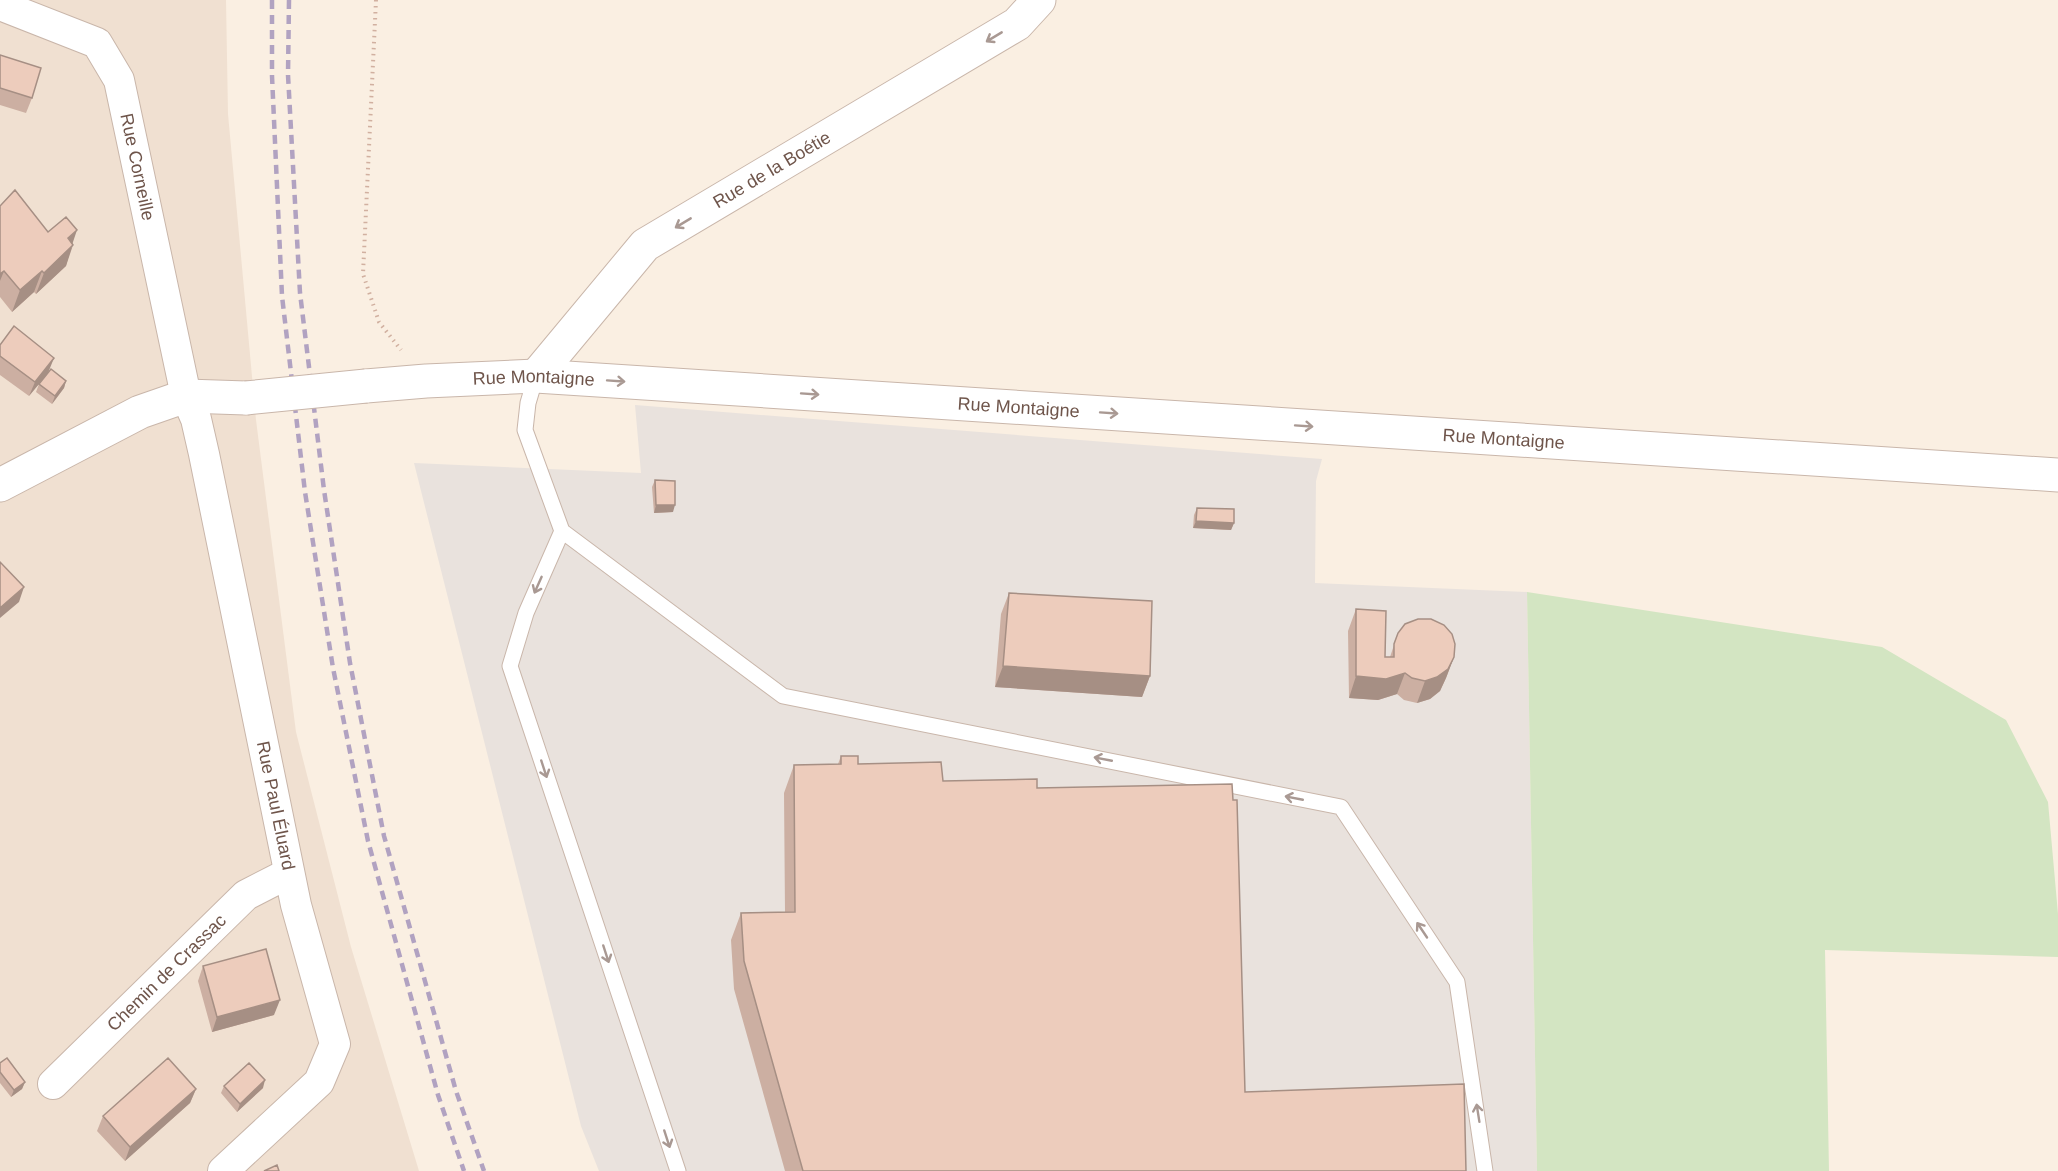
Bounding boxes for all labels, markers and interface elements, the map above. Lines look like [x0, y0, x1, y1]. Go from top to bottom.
one-way arrow [986, 32, 1004, 43]
street label: Rue Corneille [116, 111, 159, 222]
street label: Rue de la Boétie [710, 127, 834, 212]
one-way arrow [675, 217, 692, 229]
street label: Rue Montaigne [472, 366, 595, 390]
one-way arrow [605, 376, 625, 387]
one-way arrow [800, 388, 820, 399]
street label: Rue Montaigne [957, 393, 1080, 421]
one-way arrow [1099, 408, 1119, 419]
one-way arrow [1294, 421, 1314, 432]
street label: Rue Montaigne [1442, 425, 1565, 453]
one-way arrow [532, 575, 543, 593]
street label: Rue Paul Éluard [253, 739, 299, 872]
one-way arrow [1094, 753, 1113, 765]
one-way arrow [540, 759, 551, 778]
one-way arrow [1285, 792, 1305, 803]
street label: Chemin de Crassac [103, 910, 230, 1035]
one-way arrow [1416, 922, 1428, 939]
one-way arrow [601, 944, 612, 963]
one-way arrow [1472, 1104, 1483, 1123]
one-way arrow [663, 1129, 674, 1148]

